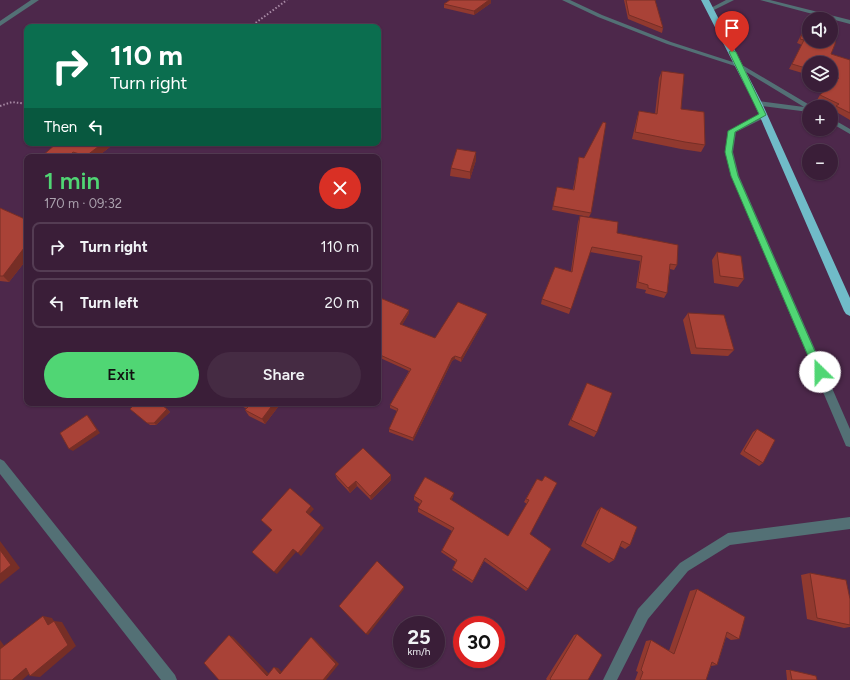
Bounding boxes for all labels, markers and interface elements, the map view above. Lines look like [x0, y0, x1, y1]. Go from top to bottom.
pin [715, 11, 749, 52]
map controls [802, 12, 838, 180]
button: sound [802, 12, 838, 48]
icon: arrive [721, 17, 743, 39]
text: 110 m [110, 38, 183, 72]
icon: right [44, 40, 96, 92]
button: layers [802, 56, 838, 92]
text: Turn right [110, 72, 187, 94]
button: + [802, 100, 838, 136]
icon: left [85, 116, 107, 138]
text: Then [44, 118, 77, 136]
button: − [802, 144, 838, 180]
text: 1 min [44, 166, 100, 195]
button: close [319, 167, 361, 209]
text: 170 m · 09:32 [44, 196, 122, 211]
icon: right [46, 236, 68, 258]
text: Turn right [80, 238, 148, 256]
text: 110 m [321, 238, 359, 256]
icon: left [46, 292, 68, 314]
text: Turn left [80, 294, 138, 312]
text: 20 m [325, 294, 359, 312]
position arrow [799, 351, 841, 393]
button: Exit [44, 352, 199, 398]
button: Share [207, 352, 361, 398]
speed limit sign: 30 [453, 616, 505, 668]
text: 25 [407, 625, 431, 649]
text: km/h [408, 645, 430, 658]

